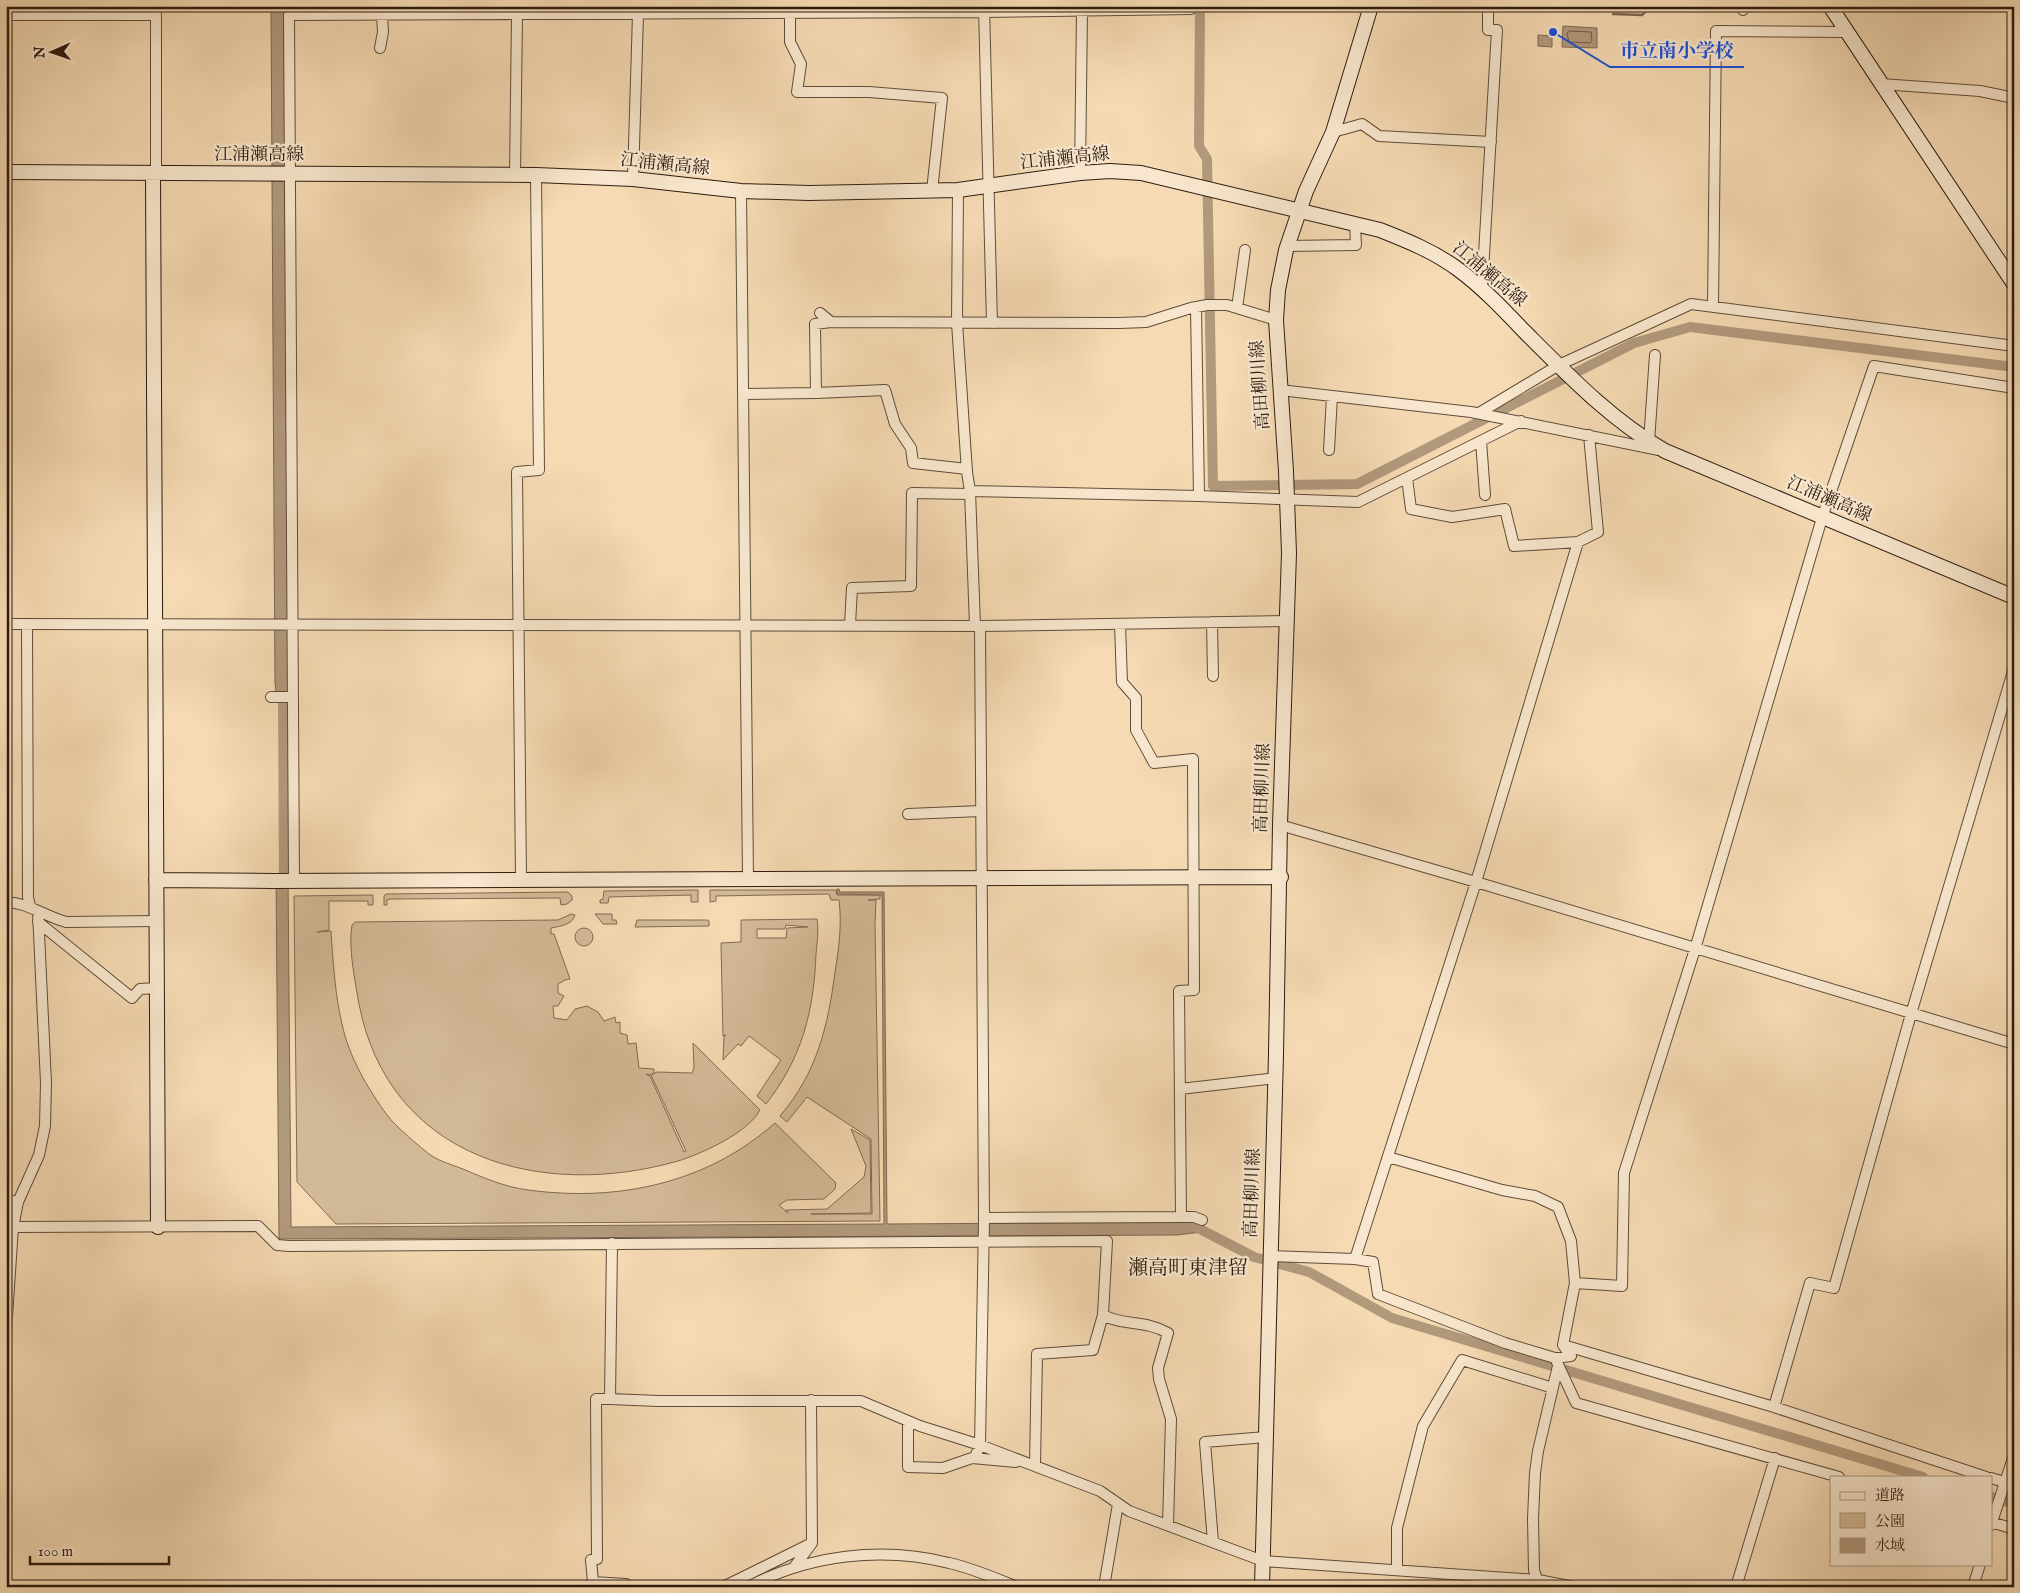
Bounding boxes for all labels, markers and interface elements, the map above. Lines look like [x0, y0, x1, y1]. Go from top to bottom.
north arrow [28, 28, 78, 78]
callout: 市立南小学校 [1610, 33, 1744, 67]
text: 市立南小学校 [1620, 40, 1734, 64]
text: N [31, 46, 49, 60]
street label: 江浦瀬高線 [1019, 143, 1111, 175]
street label: 江浦瀬高線 [214, 144, 304, 167]
street label: 江浦瀬高線 [619, 149, 711, 181]
street label: 江浦瀬高線 [1447, 237, 1531, 313]
street label: 高田柳川線 [1246, 339, 1276, 431]
street label: 江浦瀬高線 [1783, 472, 1875, 528]
street label: 高田柳川線 [1250, 743, 1276, 833]
street label: 高田柳川線 [1240, 1148, 1266, 1238]
district label: 瀬高町東津留 [1128, 1256, 1248, 1281]
legend [1830, 1476, 1992, 1566]
text: 道路 [1875, 1486, 1905, 1505]
text: 公園 [1875, 1512, 1905, 1531]
scale bar [30, 1533, 169, 1565]
text: 水域 [1875, 1536, 1905, 1555]
text: 100 m [38, 1542, 74, 1561]

